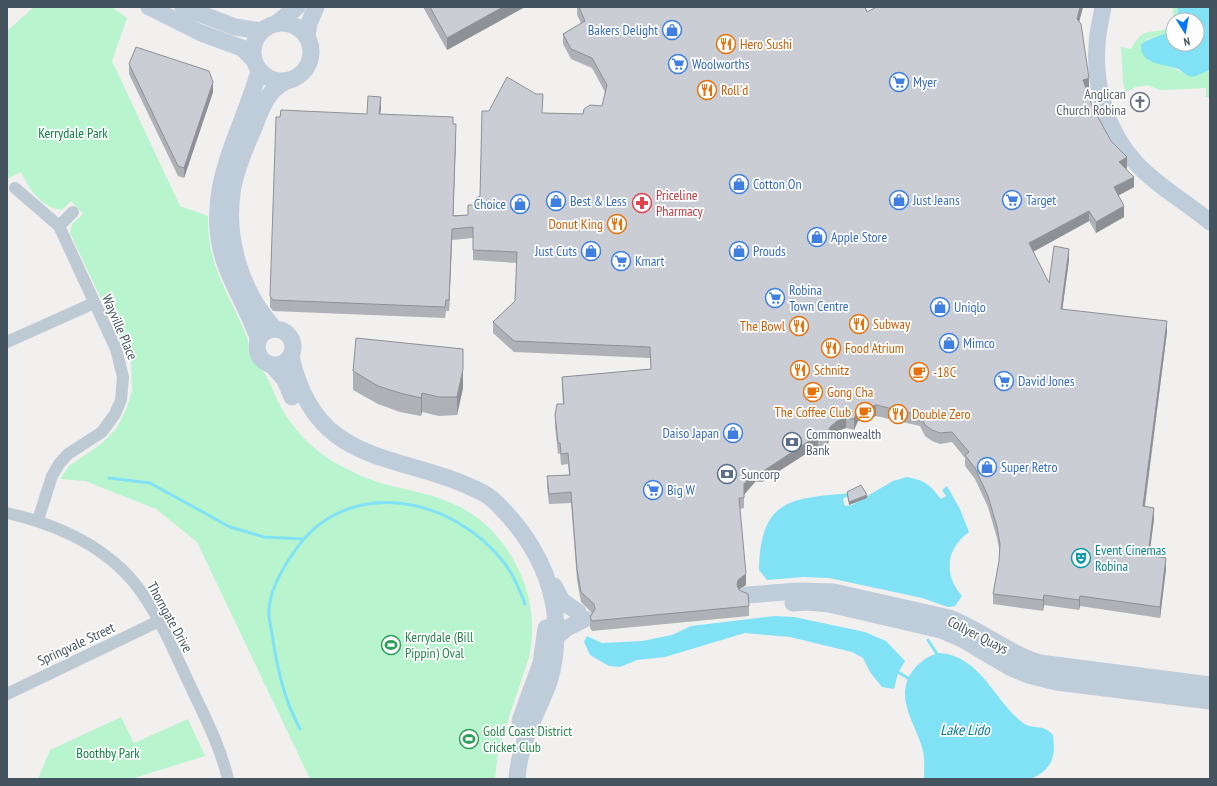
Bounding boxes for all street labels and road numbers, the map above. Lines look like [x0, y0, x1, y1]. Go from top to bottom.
street label: Wayville Place [98, 292, 142, 363]
street label: Thorngate Drive [143, 579, 197, 656]
street label: Collyer Quays [945, 612, 1012, 658]
street label: Springvale Street [34, 618, 118, 670]

